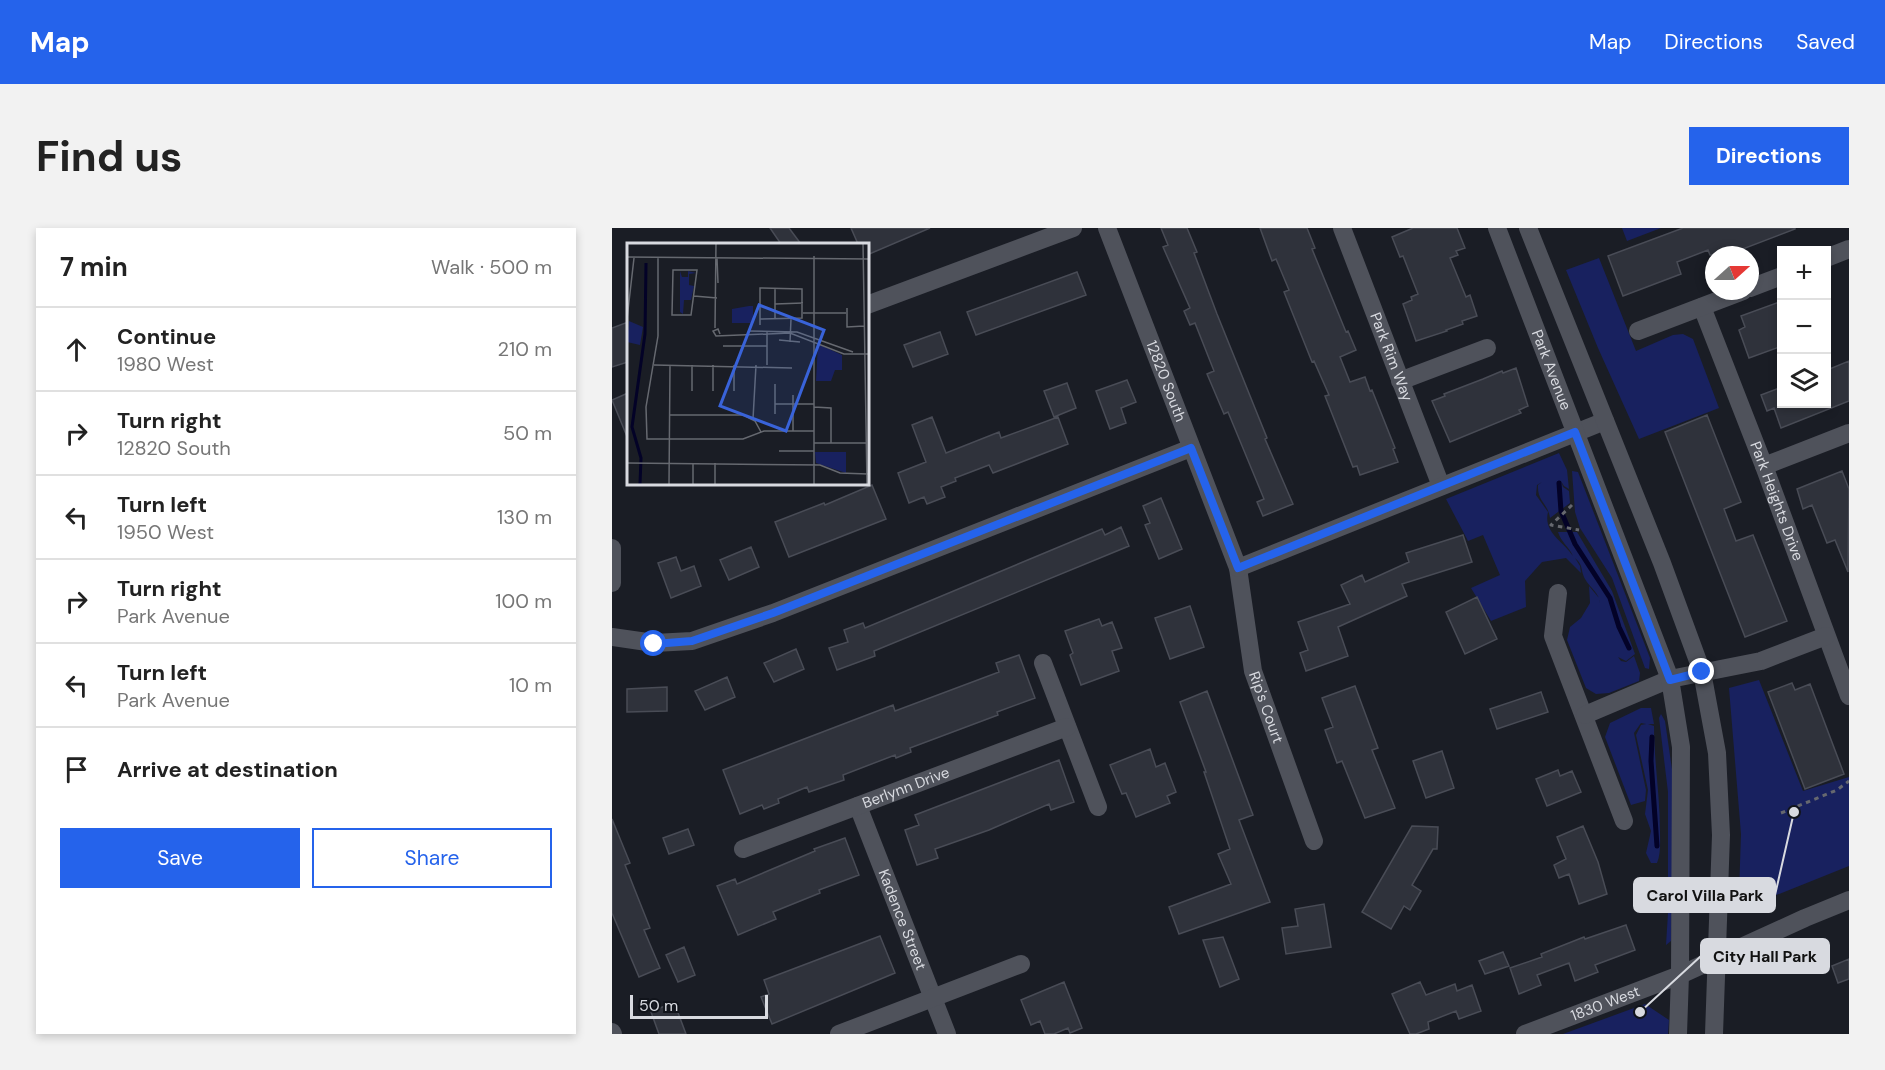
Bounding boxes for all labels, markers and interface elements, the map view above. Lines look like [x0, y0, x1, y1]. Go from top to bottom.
text: Map [30, 24, 90, 61]
text: Map [1589, 28, 1631, 56]
text: Directions [1664, 28, 1763, 56]
text: Saved [1796, 28, 1855, 56]
button: Directions [1689, 127, 1849, 185]
text: Find us [36, 129, 182, 184]
inset map [627, 243, 868, 484]
north arrow [1705, 246, 1759, 300]
map controls [1777, 246, 1831, 408]
button: + [1777, 246, 1831, 300]
text: 7 min [60, 250, 128, 284]
text: Walk · 500 m [431, 254, 552, 280]
button: − [1777, 300, 1831, 354]
street label: Park Rim Way [1365, 310, 1418, 405]
text: Continue [117, 322, 216, 351]
street label: Park Avenue [1527, 327, 1576, 413]
icon: ahead [60, 333, 93, 366]
text: 210 m [497, 336, 552, 362]
street label: 12820 South [1141, 338, 1191, 425]
text: 1980 West [117, 351, 214, 377]
button: layers [1777, 354, 1831, 408]
text: Turn right [117, 406, 222, 435]
icon: right [60, 417, 93, 450]
text: 50 m [503, 420, 552, 446]
text: 12820 South [117, 435, 231, 461]
street label: Park Heights Drive [1745, 438, 1808, 564]
text: Turn left [117, 490, 207, 519]
icon: left [60, 501, 93, 534]
text: 130 m [497, 504, 552, 530]
text: 1950 West [117, 519, 214, 545]
text: Turn right [117, 574, 222, 603]
icon: right [60, 585, 93, 618]
text: 100 m [495, 588, 552, 614]
text: Park Avenue [117, 603, 230, 629]
route start [640, 630, 666, 656]
text: Turn left [117, 658, 207, 687]
route end [1688, 658, 1714, 684]
icon: left [60, 669, 93, 702]
street label: Rip's Court [1244, 669, 1288, 746]
text: 10 m [509, 672, 552, 698]
text: Park Avenue [117, 687, 230, 713]
icon: arrive [60, 753, 93, 786]
text: Arrive at destination [117, 755, 338, 784]
street label: Berlynn Drive [859, 762, 952, 813]
button: Save [60, 828, 300, 888]
button: Share [312, 828, 552, 888]
street label: Kadence Street [874, 866, 931, 973]
callout: Carol Villa Park [1634, 878, 1775, 912]
text: Carol Villa Park [1646, 885, 1764, 906]
callout: City Hall Park [1701, 939, 1829, 973]
text: City Hall Park [1713, 946, 1818, 967]
street label: 1830 West [1568, 981, 1643, 1026]
scale bar [630, 992, 768, 1020]
text: 50 m [639, 995, 678, 1016]

